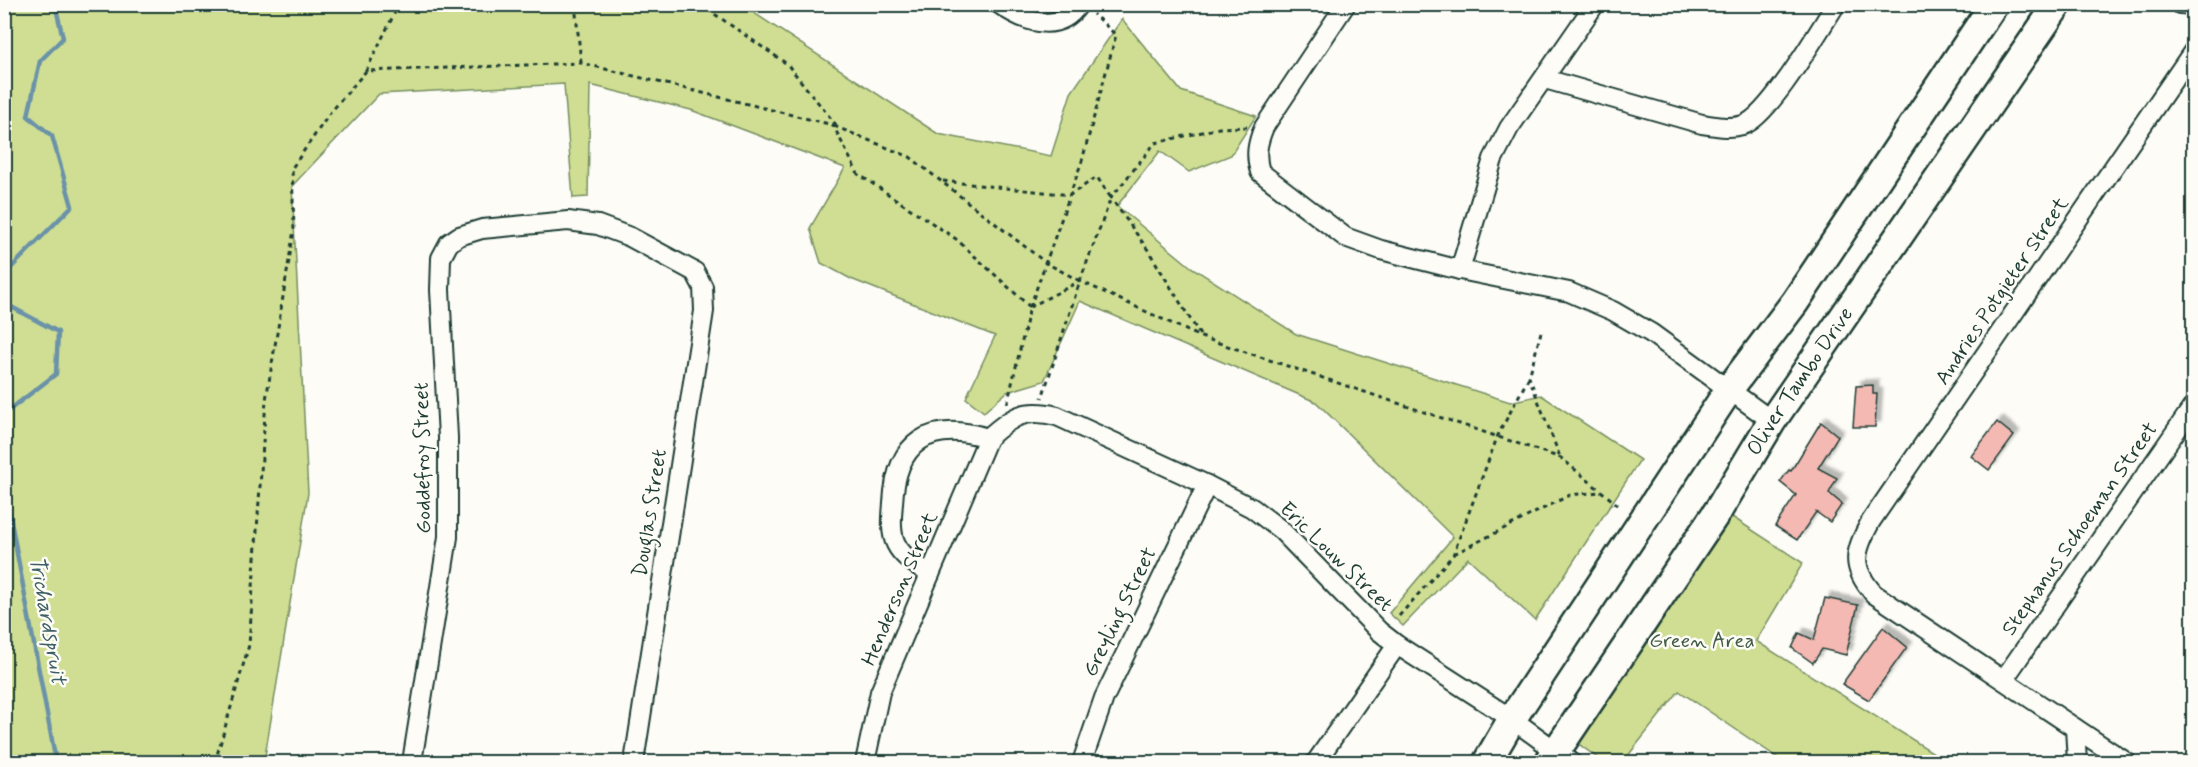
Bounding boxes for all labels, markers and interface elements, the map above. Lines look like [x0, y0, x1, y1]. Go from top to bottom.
street label: Andries Potgieter Street [1929, 191, 2076, 390]
street label: Oliver Tambo Drive [1740, 302, 1860, 461]
street label: Goddefroy Street [408, 382, 438, 534]
street label: Stephanus Schoeman Street [1995, 416, 2165, 641]
street label: Douglas Street [626, 447, 676, 579]
street label: Eric Louw Street [1273, 496, 1399, 618]
street label: Henderson Street [855, 507, 945, 670]
street label: Greyling Street [1077, 543, 1165, 682]
water label: Trichardspruit [22, 554, 72, 689]
park label: Green Area [1649, 627, 1755, 655]

